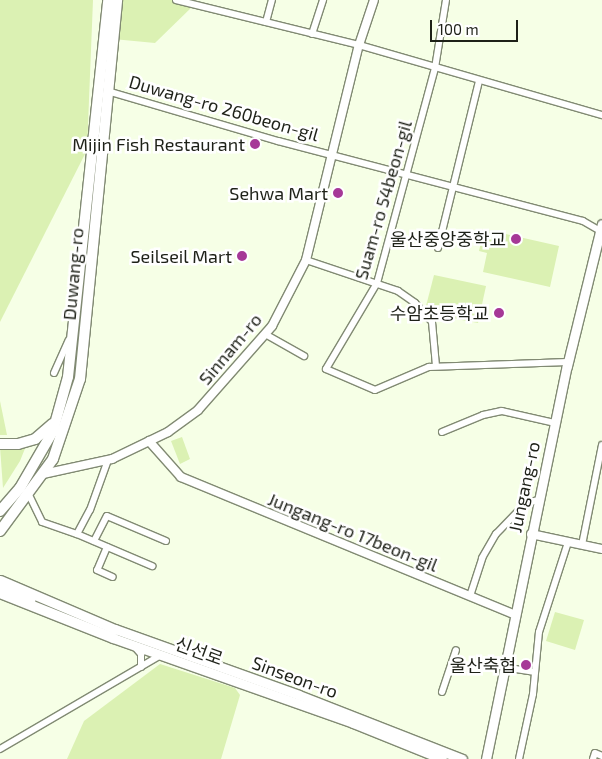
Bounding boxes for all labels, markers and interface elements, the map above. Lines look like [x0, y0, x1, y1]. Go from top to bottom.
scale bar [432, 10, 520, 42]
text: 100 m [438, 20, 479, 38]
street label: Duwang-ro 260beon-gil [127, 71, 321, 145]
street label: Suam-ro 54beon-gil [350, 118, 416, 282]
place label: Mijin Fish Restaurant [72, 133, 245, 155]
marker: Mijin Fish Restaurant [249, 138, 261, 150]
place label: Sehwa Mart [229, 182, 328, 204]
marker: Sehwa Mart [332, 187, 344, 199]
street label: Duwang-ro [58, 227, 88, 321]
place label: 울산중앙중학교 [390, 228, 506, 250]
marker: 울산중앙중학교 [510, 233, 522, 245]
place label: Seilseil Mart [130, 245, 232, 267]
marker: Seilseil Mart [236, 250, 248, 262]
place label: 수암초등학교 [390, 302, 489, 324]
marker: 수암초등학교 [493, 307, 505, 319]
street label: Sinnam-ro [194, 309, 266, 389]
street label: Jungang-ro [504, 440, 544, 534]
street label: Jungang-ro 17beon-gil [265, 488, 441, 576]
street label: 신선로 [172, 632, 226, 670]
street label: Sinseon-ro [249, 651, 341, 703]
place label: 울산축협 [450, 654, 516, 676]
marker: 울산축협 [520, 659, 532, 671]

